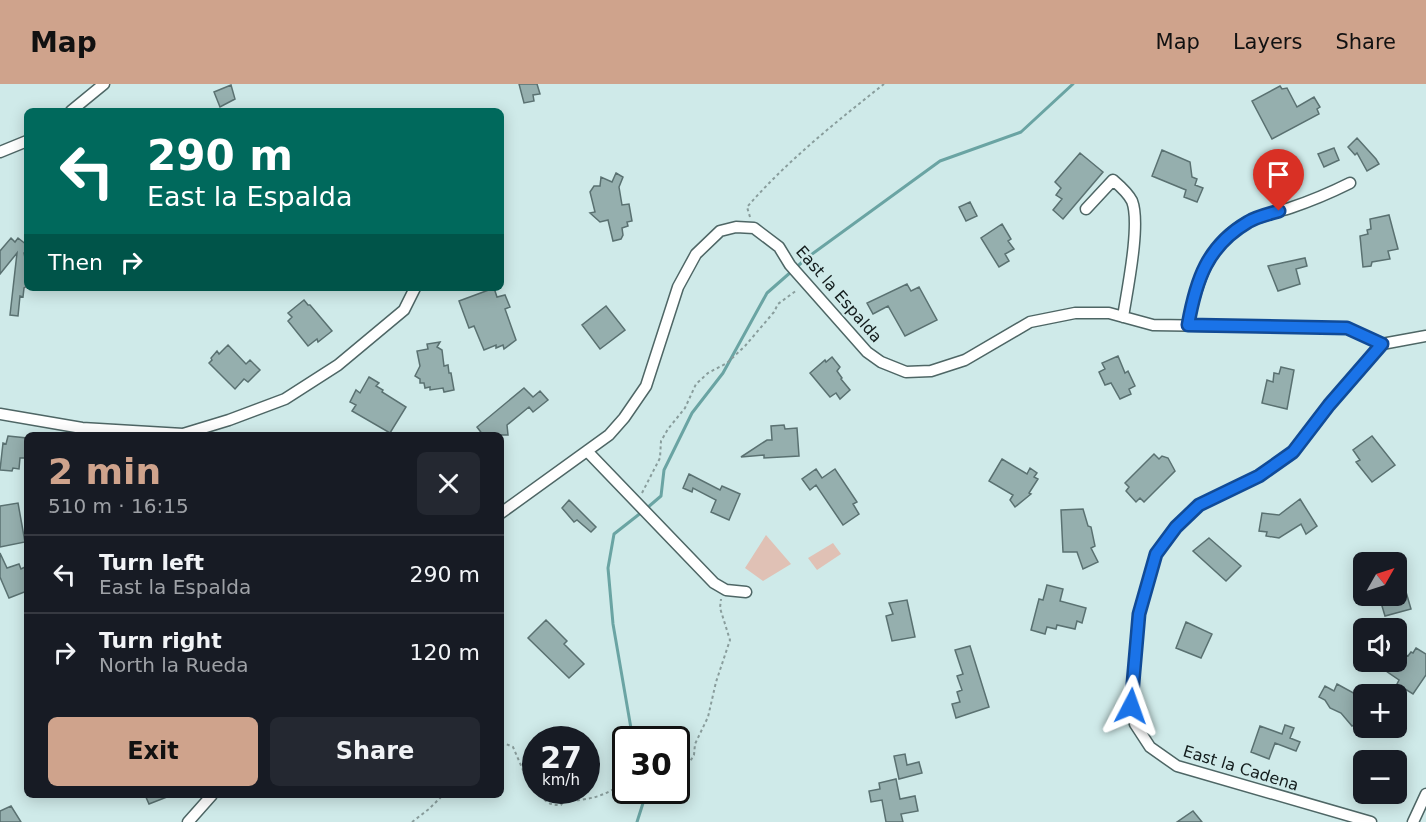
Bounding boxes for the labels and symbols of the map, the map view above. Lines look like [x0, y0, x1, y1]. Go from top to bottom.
pin [1253, 149, 1304, 211]
street label: East la Espalda [792, 242, 886, 346]
north arrow [1353, 552, 1407, 606]
position arrow [1099, 674, 1163, 738]
speed limit sign: 30 [612, 726, 690, 804]
street label: East la Cadena [1181, 741, 1301, 795]

